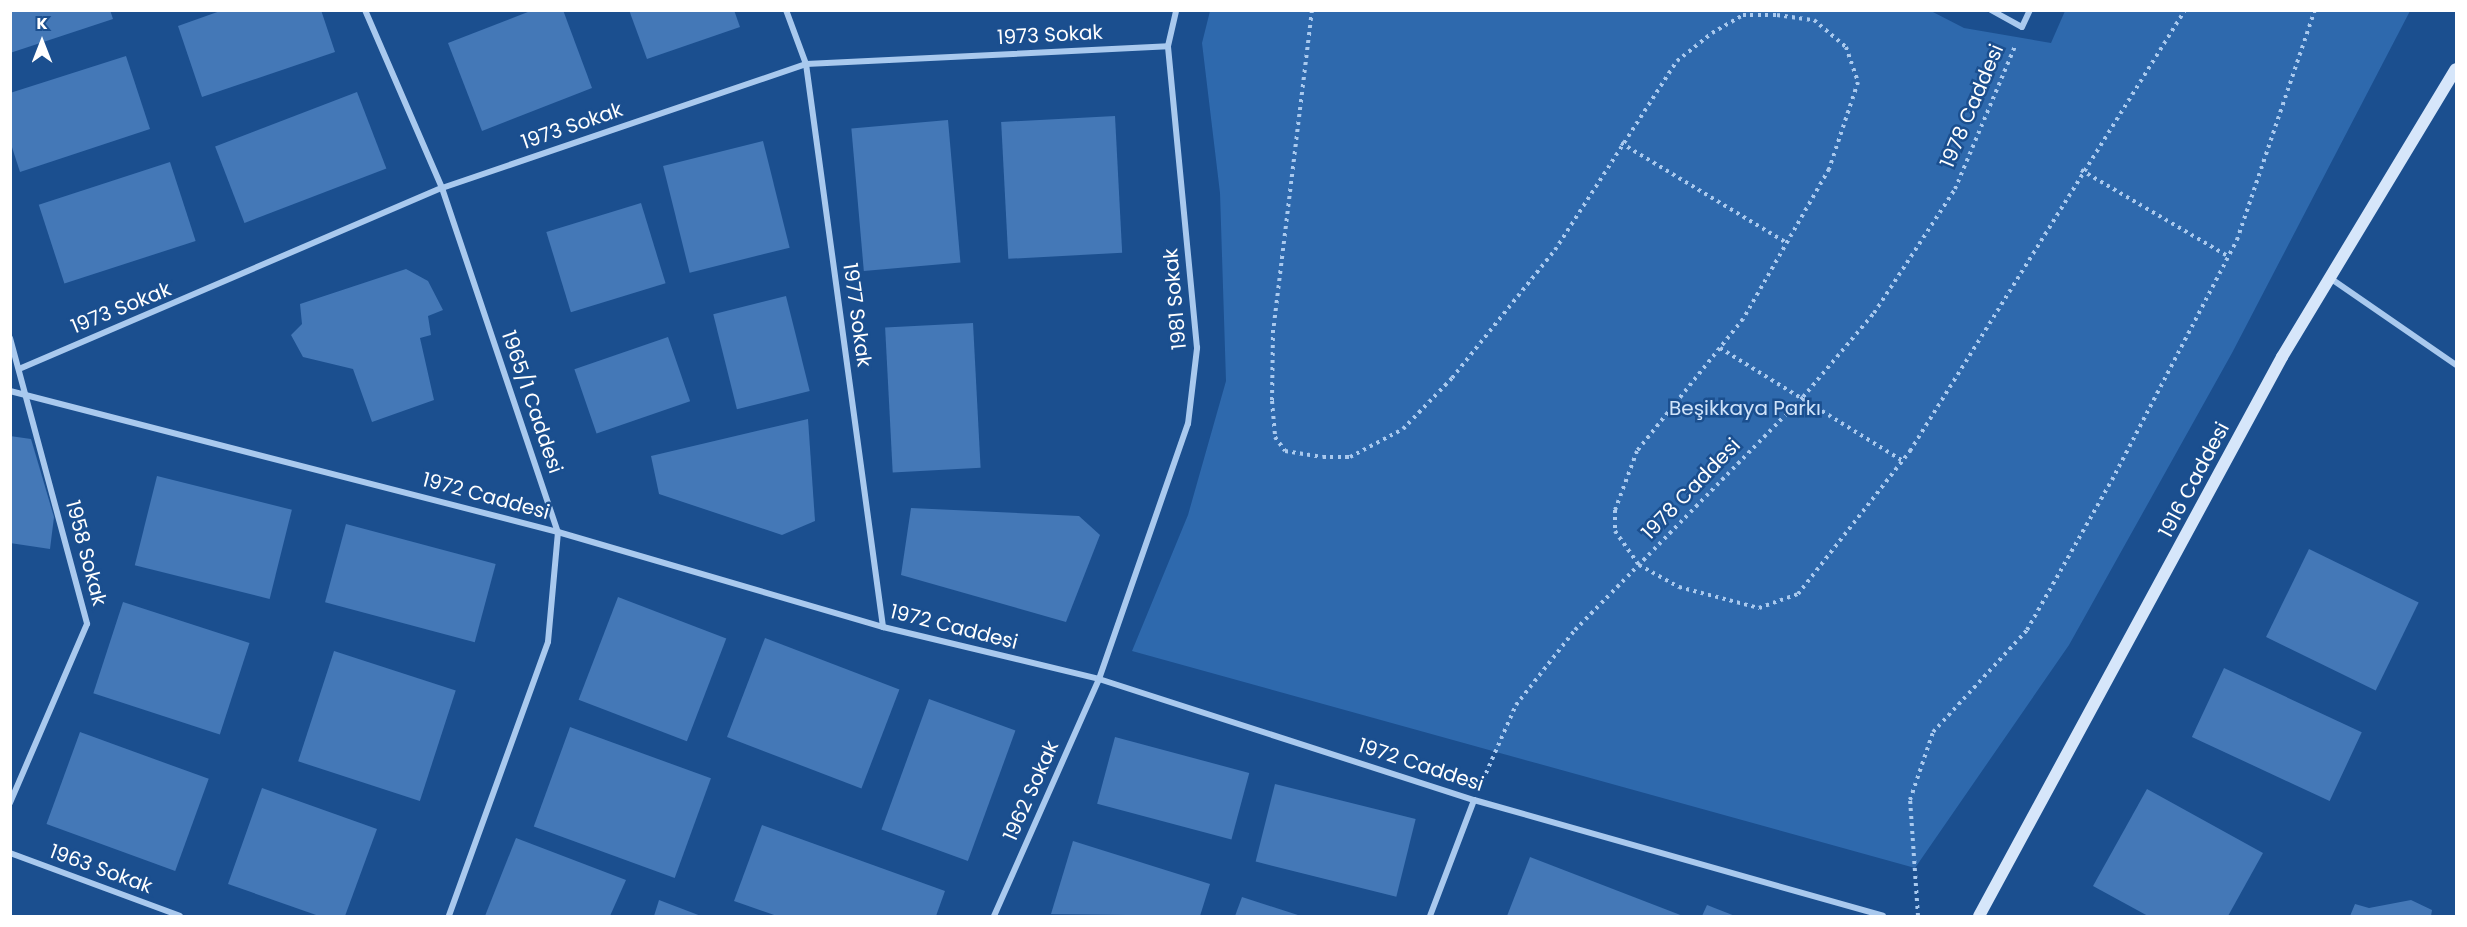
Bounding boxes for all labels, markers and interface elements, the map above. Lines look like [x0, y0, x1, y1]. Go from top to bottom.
north arrow [12, 12, 72, 72]
text: K [36, 12, 48, 35]
street label: 1973 Sokak [997, 20, 1103, 50]
street label: 1978 Caddesi [1935, 41, 2009, 171]
street label: 1973 Sokak [518, 97, 626, 155]
street label: 1981 Sokak [1159, 247, 1191, 351]
street label: 1977 Sokak [838, 261, 876, 369]
street label: 1973 Sokak [68, 277, 174, 339]
street label: 1965/1 Caddesi [496, 328, 568, 476]
park label: Beşikkaya Parkı [1669, 396, 1821, 420]
street label: 1916 Caddesi [2154, 418, 2234, 542]
street label: 1978 Caddesi [1637, 433, 1745, 545]
street label: 1972 Caddesi [420, 468, 552, 524]
street label: 1958 Sokak [60, 498, 112, 608]
street label: 1972 Caddesi [888, 600, 1020, 654]
street label: 1972 Caddesi [1355, 733, 1487, 797]
street label: 1962 Sokak [998, 737, 1064, 845]
street label: 1963 Sokak [46, 839, 156, 899]

